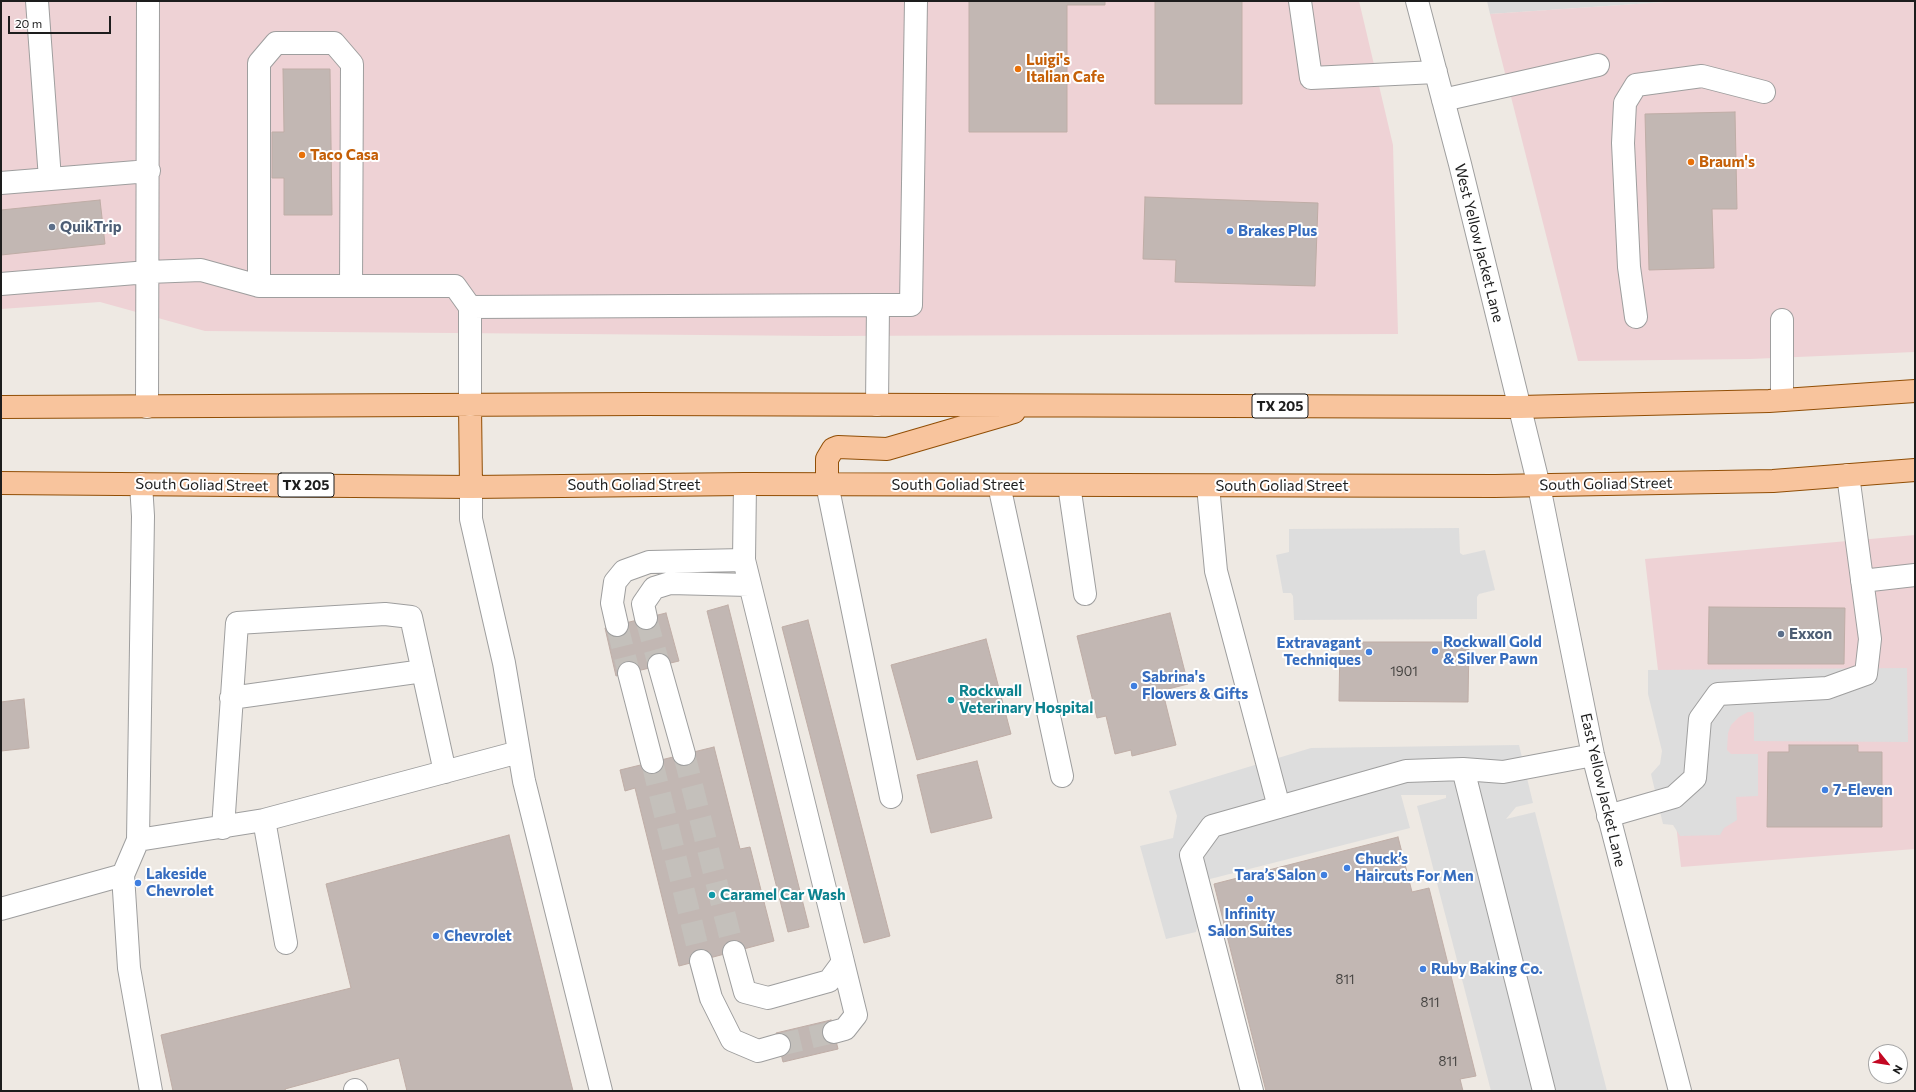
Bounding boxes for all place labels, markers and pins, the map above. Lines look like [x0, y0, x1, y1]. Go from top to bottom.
place label: Luigi's Italian Cafe [1026, 51, 1105, 86]
marker: Luigi's Italian Cafe [1013, 64, 1023, 74]
place label: Taco Casa [310, 146, 379, 164]
marker: Taco Casa [297, 150, 307, 160]
place label: Braum's [1699, 153, 1755, 171]
marker: Braum's [1686, 157, 1696, 167]
place label: QuikTrip [60, 218, 122, 236]
marker: QuikTrip [47, 222, 57, 232]
place label: Brakes Plus [1238, 222, 1317, 240]
marker: Brakes Plus [1225, 226, 1235, 236]
place label: Exxon [1789, 625, 1832, 643]
marker: Exxon [1776, 629, 1786, 639]
place label: Rockwall Gold & Silver Pawn [1443, 633, 1542, 668]
place label: Extravagant Techniques [1276, 634, 1361, 669]
marker: Rockwall Gold & Silver Pawn [1430, 646, 1440, 656]
marker: Extravagant Techniques [1364, 647, 1374, 657]
place label: Sabrina's Flowers & Gifts [1142, 668, 1248, 703]
marker: Sabrina's Flowers & Gifts [1129, 681, 1139, 691]
place label: Rockwall Veterinary Hospital [959, 682, 1093, 717]
marker: Rockwall Veterinary Hospital [946, 695, 956, 705]
place label: 7-Eleven [1833, 781, 1893, 799]
marker: 7-Eleven [1820, 785, 1830, 795]
place label: Chuck’s Haircuts For Men [1355, 850, 1474, 885]
marker: Chuck’s Haircuts For Men [1342, 863, 1352, 873]
place label: Lakeside Chevrolet [146, 865, 214, 900]
place label: Tara’s Salon [1234, 866, 1316, 884]
marker: Tara’s Salon [1319, 870, 1329, 880]
marker: Lakeside Chevrolet [133, 878, 143, 888]
place label: Caramel Car Wash [720, 886, 846, 904]
marker: Caramel Car Wash [707, 890, 717, 900]
marker: Infinity Salon Suites [1245, 894, 1255, 904]
place label: Infinity Salon Suites [1208, 905, 1292, 940]
place label: Chevrolet [444, 927, 512, 945]
marker: Chevrolet [431, 931, 441, 941]
place label: Ruby Baking Co. [1431, 960, 1543, 978]
marker: Ruby Baking Co. [1418, 964, 1428, 974]

